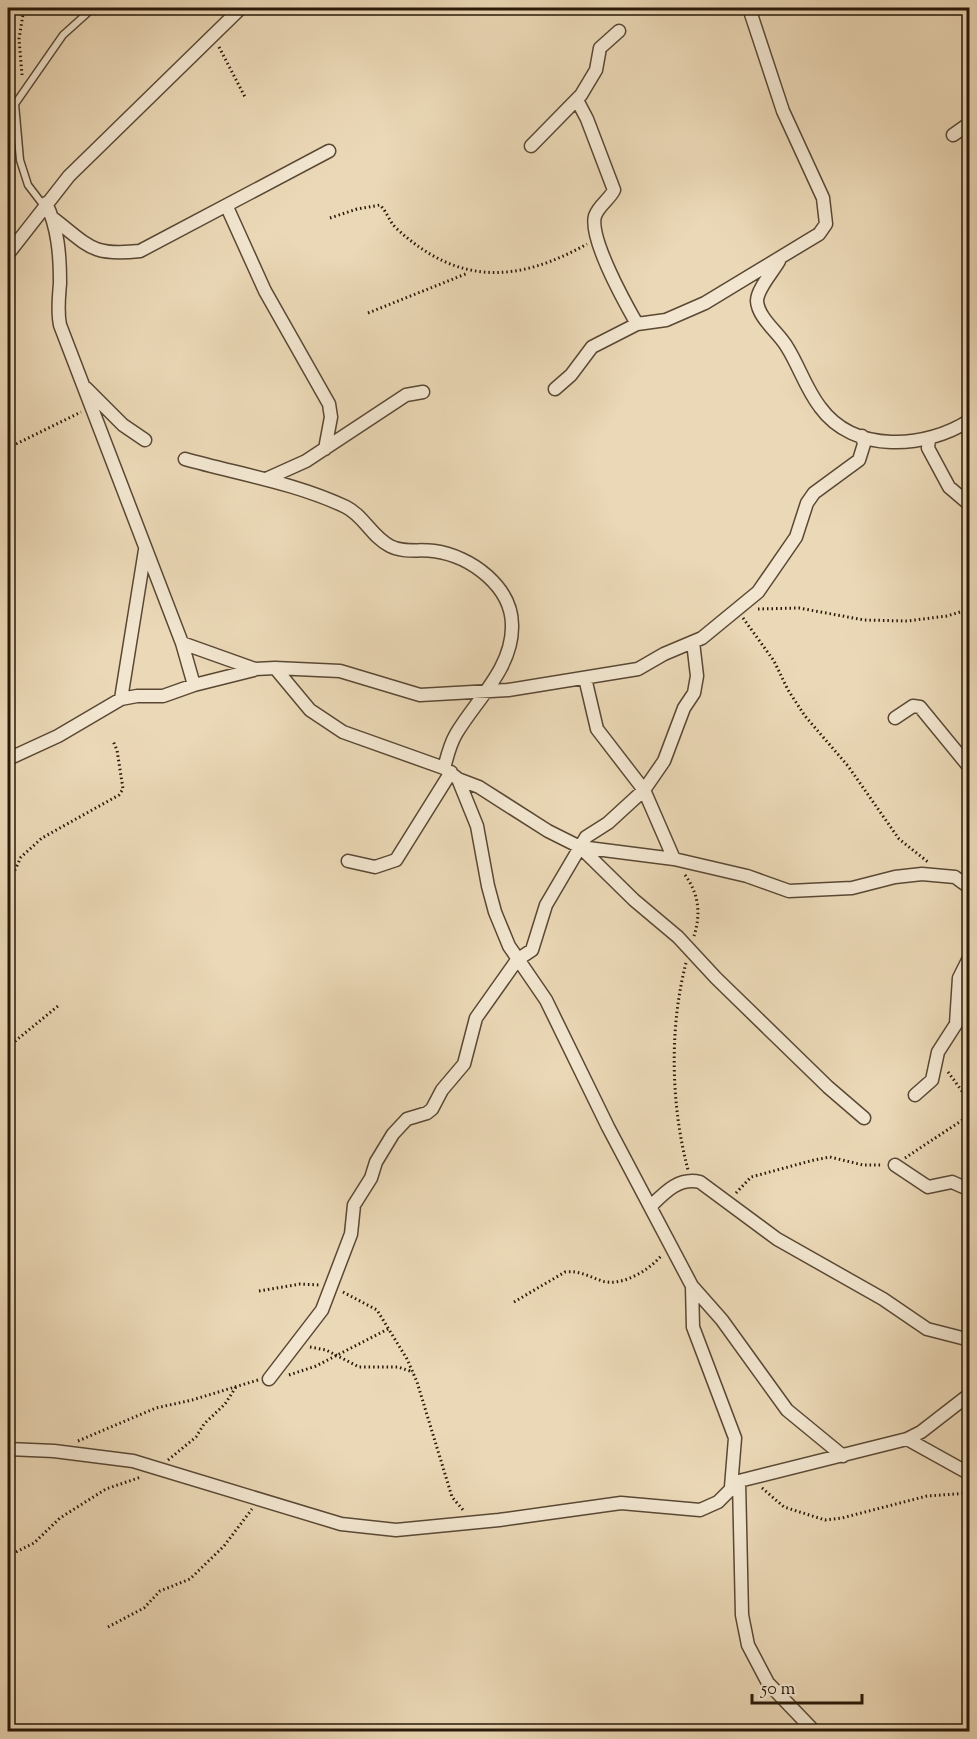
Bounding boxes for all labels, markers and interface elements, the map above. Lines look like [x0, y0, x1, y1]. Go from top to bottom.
scale bar [752, 1667, 862, 1705]
text: 50 m [760, 1677, 796, 1703]

